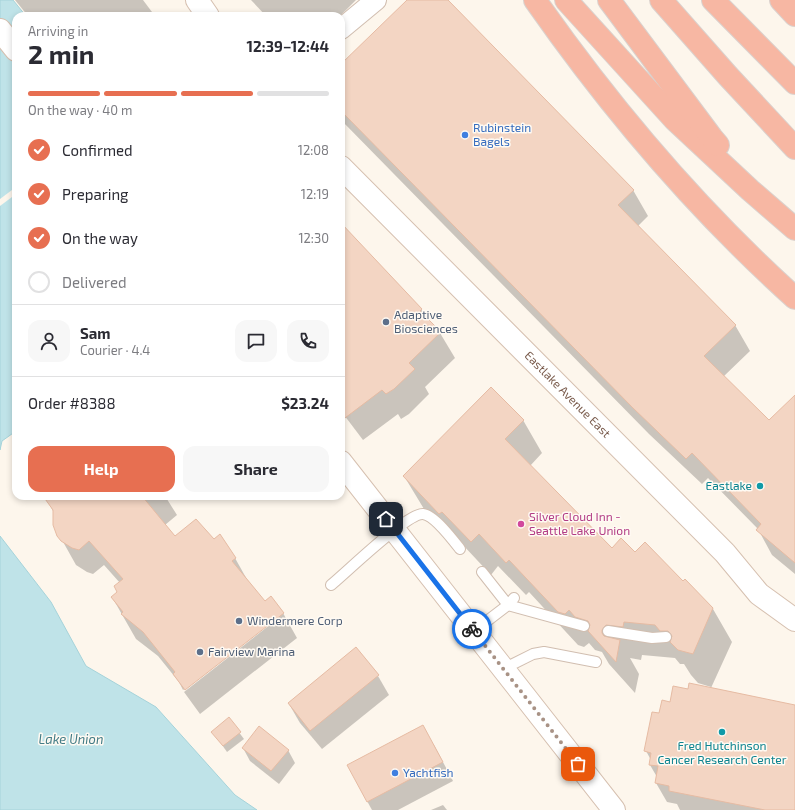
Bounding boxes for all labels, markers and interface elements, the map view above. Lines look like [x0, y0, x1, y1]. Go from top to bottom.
text: Arriving in [28, 23, 88, 39]
text: 12:39–12:44 [247, 37, 329, 55]
text: 2 min [28, 38, 94, 69]
text: On the way · 40 m [28, 102, 132, 118]
place label: Rubinstein Bagels [473, 120, 531, 148]
marker: Rubinstein Bagels [460, 130, 470, 140]
icon: check [28, 139, 50, 161]
text: Confirmed [62, 141, 133, 159]
text: 12:08 [298, 142, 329, 158]
icon: check [28, 183, 50, 205]
text: Preparing [62, 185, 128, 203]
text: 12:19 [301, 186, 329, 202]
icon: check [28, 227, 50, 249]
text: On the way [62, 229, 138, 247]
text: 12:30 [298, 230, 329, 246]
text: Delivered [62, 273, 127, 291]
place label: Adaptive Biosciences [394, 307, 458, 335]
marker: Adaptive Biosciences [381, 317, 391, 327]
button: person [28, 320, 70, 362]
button: chat [235, 320, 277, 362]
button: phone [287, 320, 329, 362]
text: Sam [80, 324, 111, 342]
text: Courier · 4.4 [80, 342, 150, 358]
street label: Eastlake Avenue East [522, 348, 614, 440]
text: Order #8388 [28, 394, 116, 412]
text: $23.24 [281, 394, 329, 412]
button: Help [28, 446, 175, 492]
button: Share [183, 446, 329, 492]
place label: Eastlake [705, 478, 752, 492]
marker: Eastlake [755, 481, 765, 491]
pin [369, 502, 403, 536]
icon: home [375, 508, 397, 530]
place label: Silver Cloud Inn - Seattle Lake Union [529, 509, 630, 537]
marker: Silver Cloud Inn - Seattle Lake Union [516, 519, 526, 529]
courier [452, 609, 492, 649]
place label: Windermere Corp [247, 613, 343, 627]
marker: Windermere Corp [234, 616, 244, 626]
icon: bike [461, 618, 483, 640]
place label: Fairview Marina [208, 644, 295, 658]
marker: Fairview Marina [195, 647, 205, 657]
marker: Fred Hutchinson Cancer Research Center [717, 727, 727, 737]
water label: Lake Union [39, 731, 103, 747]
place label: Fred Hutchinson Cancer Research Center [657, 738, 787, 766]
pin [561, 747, 595, 781]
icon: bag [567, 753, 589, 775]
place label: Yachtfish [403, 765, 454, 779]
marker: Yachtfish [390, 768, 400, 778]

